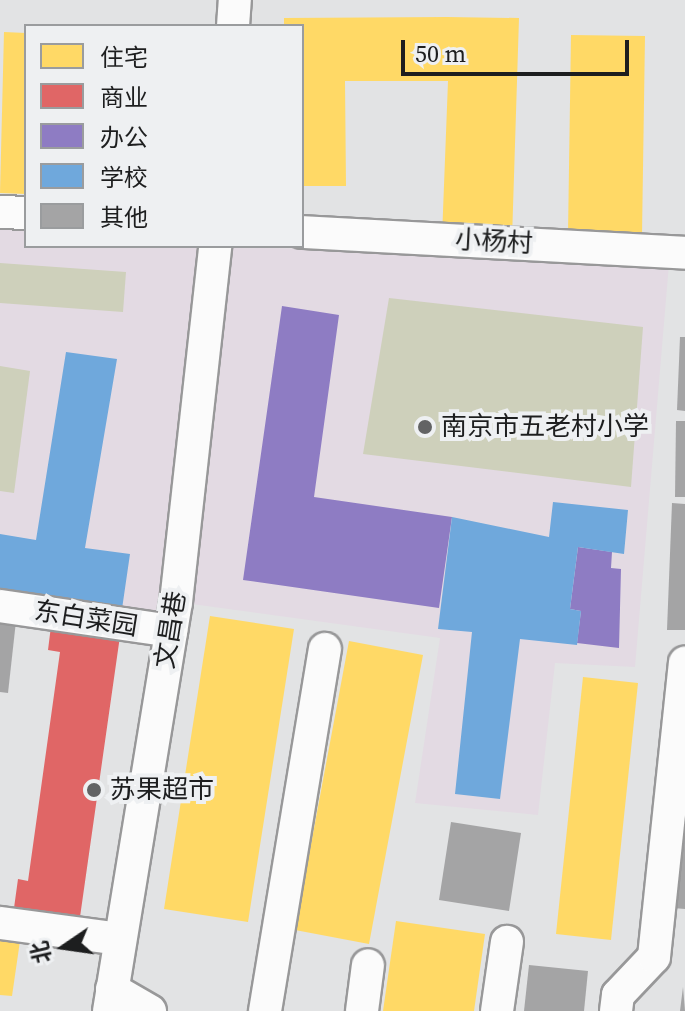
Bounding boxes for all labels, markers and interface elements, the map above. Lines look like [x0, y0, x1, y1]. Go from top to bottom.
legend [24, 24, 304, 248]
scale bar [405, 24, 633, 74]
text: 50 m [415, 37, 466, 70]
text: 住宅 [100, 41, 148, 74]
text: 商业 [100, 81, 148, 114]
text: 办公 [100, 121, 148, 154]
text: 学校 [100, 161, 148, 194]
text: 其他 [100, 201, 148, 234]
street label: 小杨村 [454, 224, 534, 260]
place label: 南京市五老村小学 [441, 411, 649, 443]
marker: 南京市五老村小学 [416, 418, 434, 436]
street label: 文昌巷 [149, 589, 193, 671]
street label: 东白菜园 [32, 595, 140, 643]
place label: 苏果超市 [110, 774, 214, 806]
marker: 苏果超市 [85, 781, 103, 799]
north arrow [24, 907, 104, 987]
text: 北 [24, 938, 58, 967]

